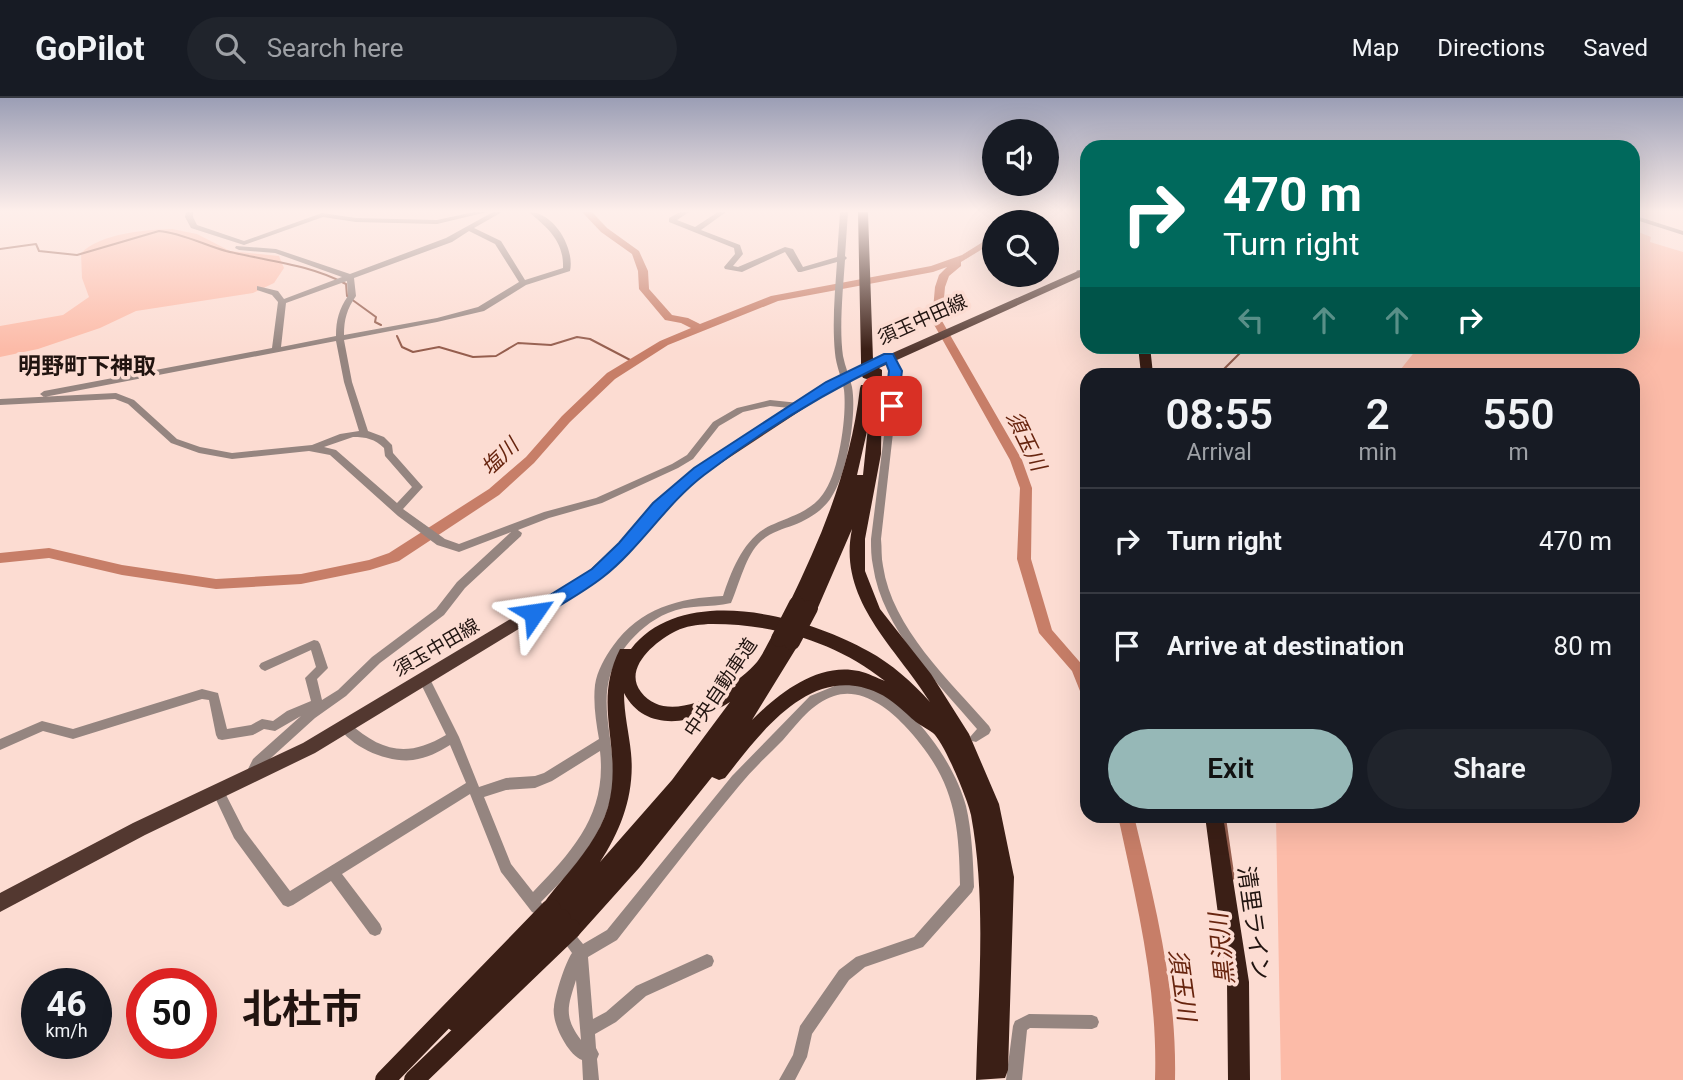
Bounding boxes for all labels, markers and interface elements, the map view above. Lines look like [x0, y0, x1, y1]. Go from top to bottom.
search box [187, 17, 677, 80]
text: GoPilot [35, 29, 145, 68]
icon: search [211, 29, 249, 67]
text: Search here [267, 33, 403, 63]
text: Map [1352, 34, 1399, 62]
text: Directions [1437, 34, 1545, 62]
text: Saved [1583, 34, 1648, 62]
map controls [982, 119, 1059, 287]
button: sound [982, 119, 1059, 196]
text: 470 m [1223, 166, 1362, 223]
icon: right [1108, 168, 1199, 259]
button: search [982, 210, 1059, 287]
text: Turn right [1223, 225, 1359, 263]
street label: 須玉中田線 [874, 290, 970, 349]
icon: left [1232, 301, 1270, 339]
icon: ahead [1305, 301, 1343, 339]
icon: ahead [1378, 301, 1416, 339]
icon: right [1451, 301, 1489, 339]
district label: 明野町下神取 [18, 353, 156, 380]
pin [862, 376, 922, 436]
icon: arrive [873, 387, 911, 425]
text: 08:55 [1166, 390, 1273, 439]
text: 2 [1366, 390, 1390, 439]
text: 550 [1482, 390, 1554, 439]
water label: 須玉川 [1001, 407, 1051, 476]
water label: 塩川 [477, 432, 525, 480]
text: Arrival [1187, 439, 1252, 466]
text: min [1358, 439, 1397, 466]
text: m [1508, 439, 1529, 466]
icon: right [1108, 522, 1146, 560]
text: Turn right [1167, 526, 1282, 556]
text: 470 m [1539, 526, 1612, 556]
position arrow [497, 576, 571, 650]
street label: 須玉中田線 [389, 614, 483, 681]
icon: arrive [1108, 627, 1146, 665]
text: Arrive at destination [1167, 631, 1404, 661]
text: 80 m [1554, 631, 1612, 661]
street label: 中央自動車道 [679, 634, 762, 741]
button: Exit [1108, 729, 1353, 809]
button: Share [1367, 729, 1612, 809]
street label: 清里ライン [1232, 864, 1275, 982]
water label: 黒沢川 [1204, 909, 1240, 986]
water label: 須玉川 [1163, 947, 1201, 1026]
speed limit sign: 50 [126, 968, 217, 1059]
text: 46 [46, 984, 87, 1025]
district label: 北杜市 [242, 986, 362, 1033]
text: km/h [45, 1020, 88, 1041]

